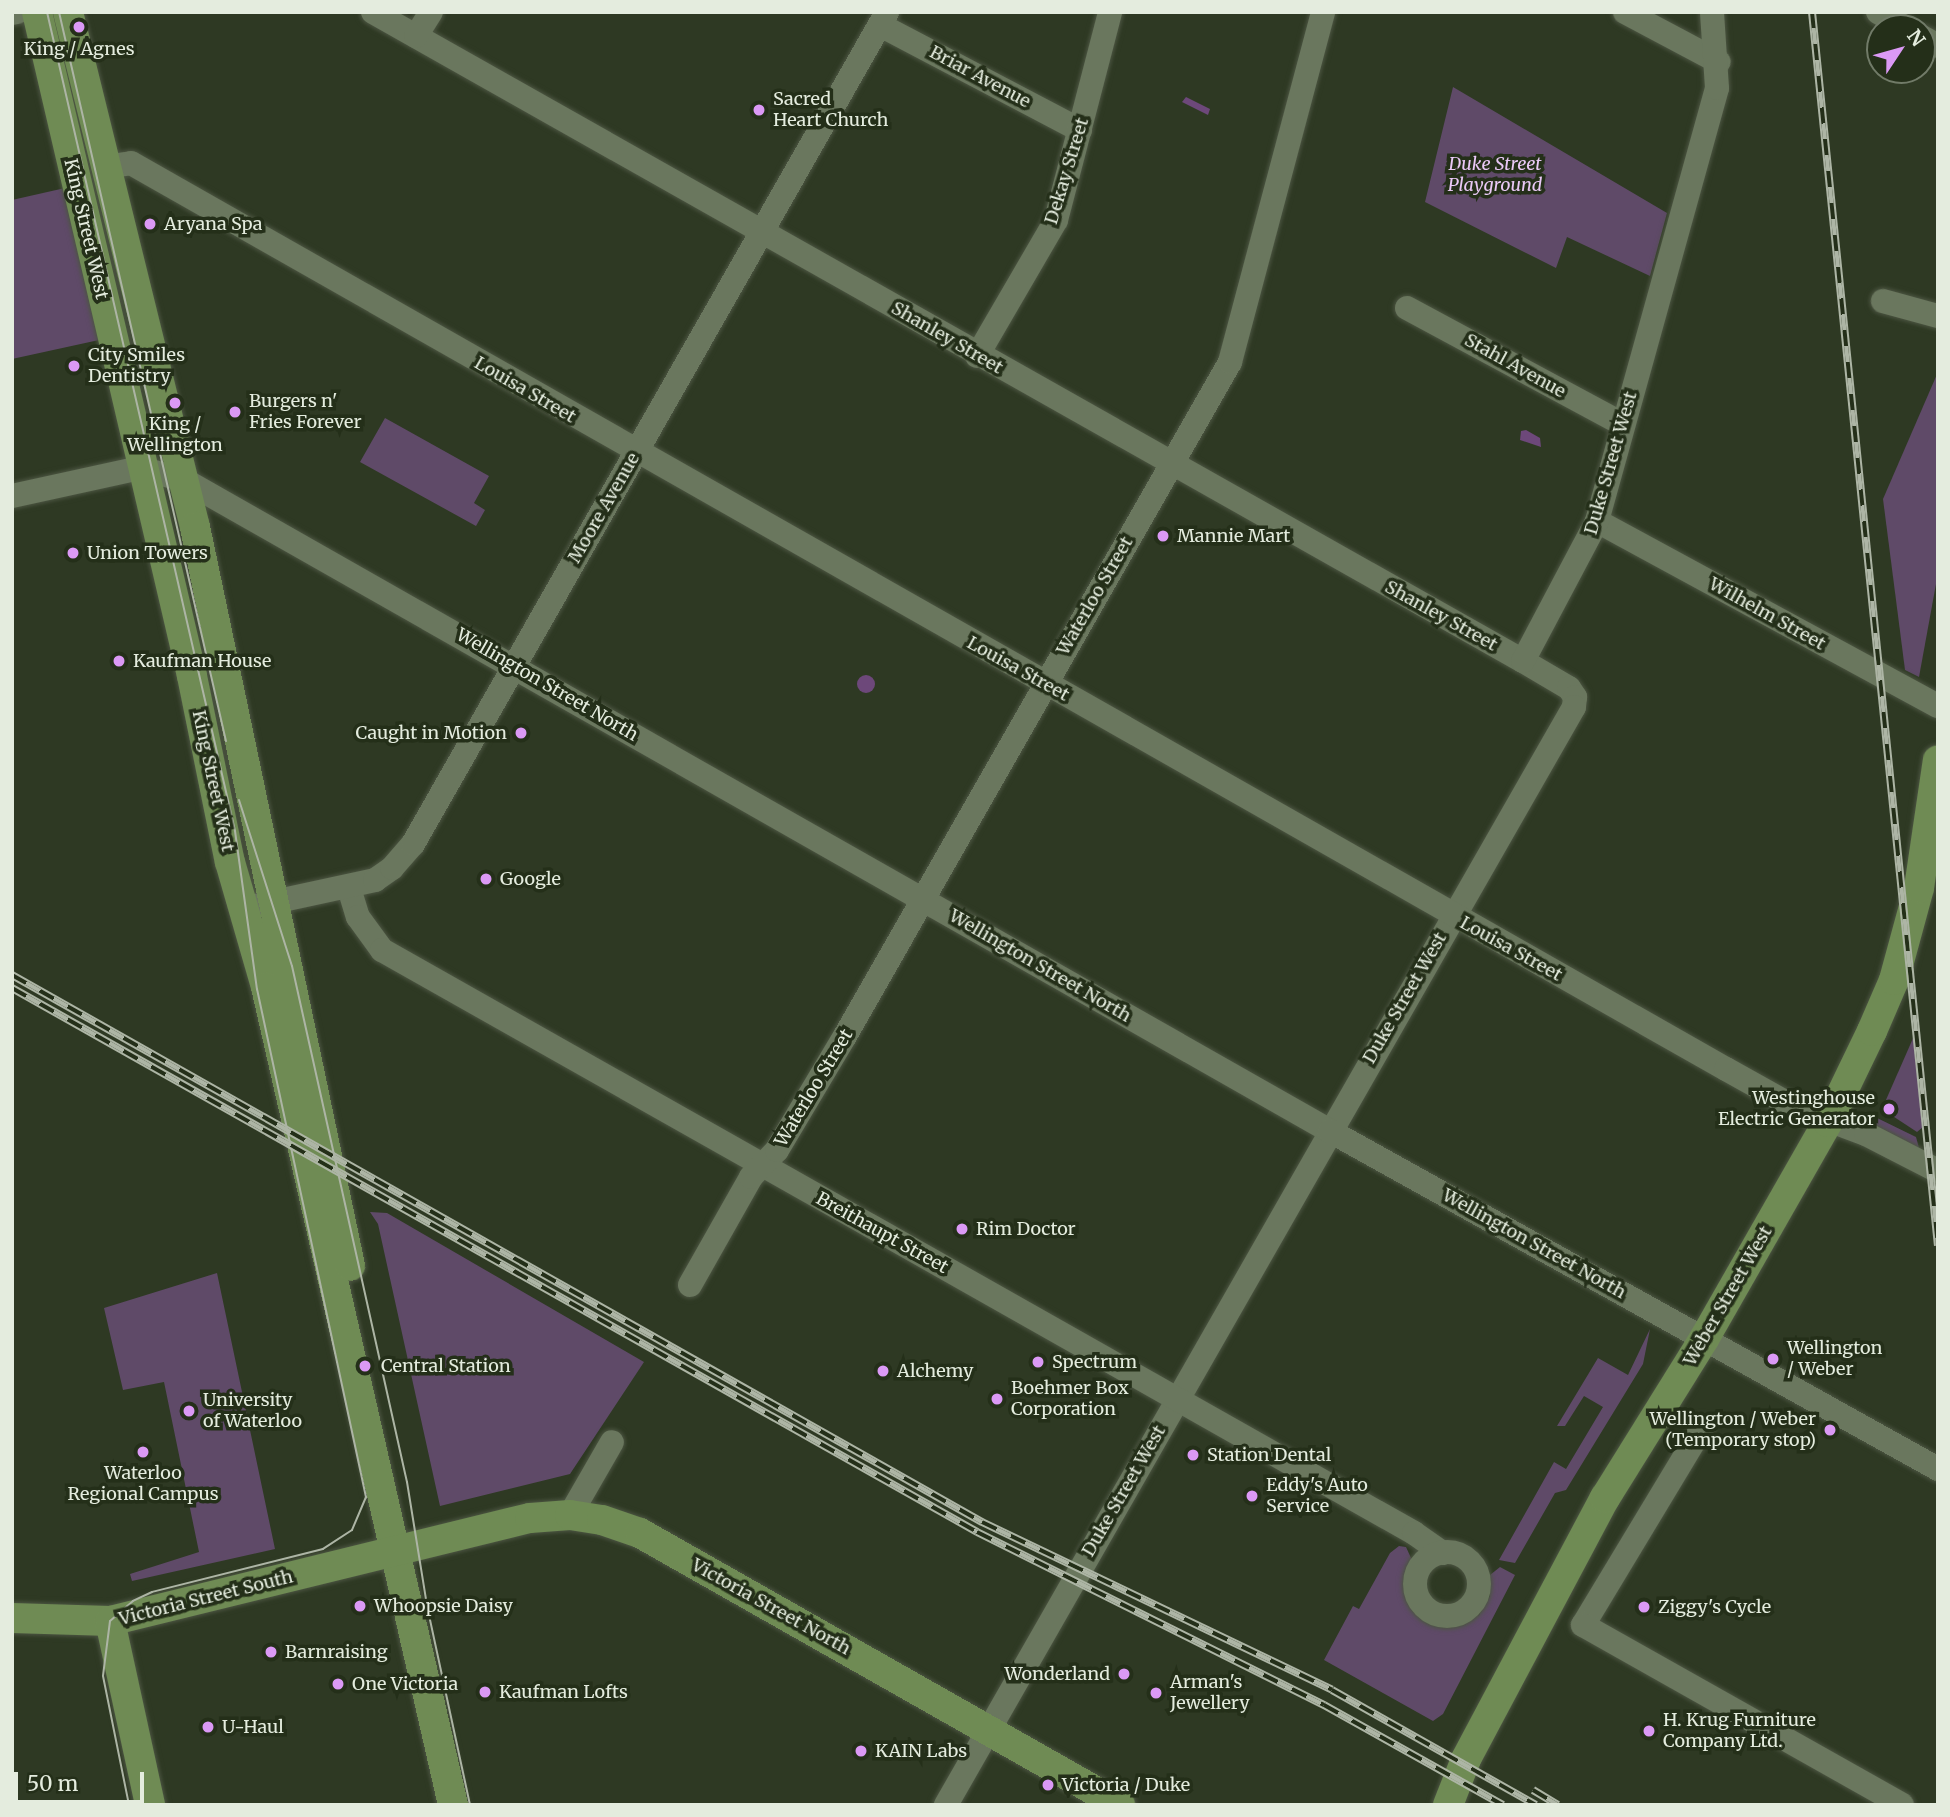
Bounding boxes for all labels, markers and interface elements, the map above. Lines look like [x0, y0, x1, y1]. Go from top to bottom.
north arrow [1866, 14, 1936, 84]
marker: King / Agnes [71, 19, 87, 35]
text: N [1902, 25, 1930, 51]
place label: King / Agnes [23, 38, 135, 60]
street label: Briar Avenue [926, 41, 1034, 113]
place label: Sacred Heart Church [773, 89, 888, 132]
marker: Sacred Heart Church [751, 102, 767, 118]
street label: Dekay Street [1041, 115, 1093, 227]
park label: Duke Street Playground [1448, 154, 1542, 196]
street label: King Street West [59, 156, 113, 302]
place label: Aryana Spa [164, 213, 262, 235]
marker: Aryana Spa [142, 216, 158, 232]
street label: Shanley Street [887, 297, 1007, 379]
street label: Stahl Avenue [1461, 329, 1569, 403]
place label: City Smiles Dentistry [88, 345, 185, 388]
street label: Louisa Street [470, 352, 580, 428]
marker: City Smiles Dentistry [66, 358, 82, 374]
street label: Duke Street West [1580, 389, 1642, 537]
place label: Burgers n' Fries Forever [249, 391, 362, 434]
marker: King / Wellington [167, 395, 183, 411]
marker: Burgers n' Fries Forever [227, 404, 243, 420]
place label: King / Wellington [127, 414, 223, 457]
street label: Moore Avenue [564, 449, 644, 567]
place label: Mannie Mart [1177, 525, 1290, 547]
marker: Mannie Mart [1155, 528, 1171, 544]
street label: Waterloo Street [1052, 533, 1138, 659]
place label: Union Towers [87, 542, 208, 564]
marker: Union Towers [65, 545, 81, 561]
street label: Wilhelm Street [1705, 573, 1829, 655]
street label: Shanley Street [1381, 576, 1501, 656]
street label: Wellington Street North [452, 624, 642, 746]
street label: Louisa Street [963, 632, 1073, 706]
place label: Kaufman House [133, 650, 271, 672]
marker: Kaufman House [111, 653, 127, 669]
street label: King Street West [187, 708, 239, 854]
place label: Caught in Motion [356, 722, 507, 744]
marker: Caught in Motion [513, 725, 529, 741]
place label: Google [500, 868, 561, 890]
marker: Google [478, 871, 494, 887]
street label: Wellington Street North [945, 905, 1135, 1027]
street label: Louisa Street [1456, 912, 1566, 986]
street label: Duke Street West [1359, 929, 1451, 1067]
street label: Waterloo Street [770, 1025, 858, 1151]
place label: Westinghouse Electric Generator [1718, 1088, 1875, 1130]
marker: Westinghouse Electric Generator [1881, 1101, 1897, 1117]
street label: Wellington Street North [1438, 1185, 1630, 1303]
street label: Breithaupt Street [812, 1188, 952, 1278]
place label: Rim Doctor [976, 1218, 1076, 1240]
marker: Rim Doctor [954, 1221, 970, 1237]
street label: Weber Street West [1679, 1222, 1777, 1370]
place label: Wellington / Weber [1787, 1338, 1882, 1380]
place label: Spectrum [1052, 1351, 1137, 1373]
marker: Wellington / Weber [1765, 1351, 1781, 1367]
marker: Spectrum [1030, 1354, 1046, 1370]
place label: Central Station [381, 1355, 511, 1377]
marker: Central Station [355, 1356, 375, 1376]
place label: Alchemy [897, 1360, 973, 1382]
marker: Alchemy [875, 1363, 891, 1379]
place label: Boehmer Box Corporation [1011, 1378, 1129, 1420]
place label: University of Waterloo [203, 1390, 302, 1432]
marker: Boehmer Box Corporation [989, 1391, 1005, 1407]
marker: University of Waterloo [181, 1403, 197, 1419]
place label: Wellington / Weber (Temporary stop) [1650, 1409, 1816, 1452]
street label: Duke Street West [1078, 1422, 1170, 1560]
marker: Wellington / Weber (Temporary stop) [1822, 1422, 1838, 1438]
marker: Waterloo Regional Campus [135, 1444, 151, 1460]
place label: Station Dental [1207, 1444, 1331, 1466]
marker: Station Dental [1185, 1447, 1201, 1463]
place label: Waterloo Regional Campus [68, 1463, 218, 1506]
place label: Eddy's Auto Service [1266, 1475, 1368, 1518]
marker: Eddy's Auto Service [1244, 1488, 1260, 1504]
street label: Victoria Street North [688, 1554, 854, 1660]
street label: Victoria Street South [117, 1566, 295, 1630]
place label: Whoopsie Daisy [374, 1595, 513, 1617]
place label: Ziggy's Cycle [1658, 1596, 1771, 1618]
marker: Whoopsie Daisy [352, 1598, 368, 1614]
marker: Ziggy's Cycle [1636, 1599, 1652, 1615]
place label: Barnraising [285, 1641, 388, 1663]
marker: Barnraising [263, 1644, 279, 1660]
place label: Wonderland [1004, 1663, 1110, 1685]
marker: Wonderland [1116, 1666, 1132, 1682]
place label: Arman's Jewellery [1170, 1672, 1250, 1714]
place label: One Victoria [352, 1673, 458, 1695]
marker: One Victoria [330, 1676, 346, 1692]
place label: Kaufman Lofts [499, 1681, 628, 1703]
marker: Kaufman Lofts [477, 1684, 493, 1700]
marker: Arman's Jewellery [1148, 1685, 1164, 1701]
place label: H. Krug Furniture Company Ltd. [1663, 1710, 1816, 1752]
place label: U-Haul [222, 1716, 284, 1738]
marker: U-Haul [200, 1719, 216, 1735]
marker: H. Krug Furniture Company Ltd. [1641, 1723, 1657, 1739]
place label: KAIN Labs [875, 1740, 967, 1762]
marker: KAIN Labs [853, 1743, 869, 1759]
scale bar [18, 1758, 147, 1802]
text: 50 m [27, 1770, 78, 1797]
place label: Victoria / Duke [1062, 1774, 1190, 1796]
marker: Victoria / Duke [1040, 1777, 1056, 1793]

